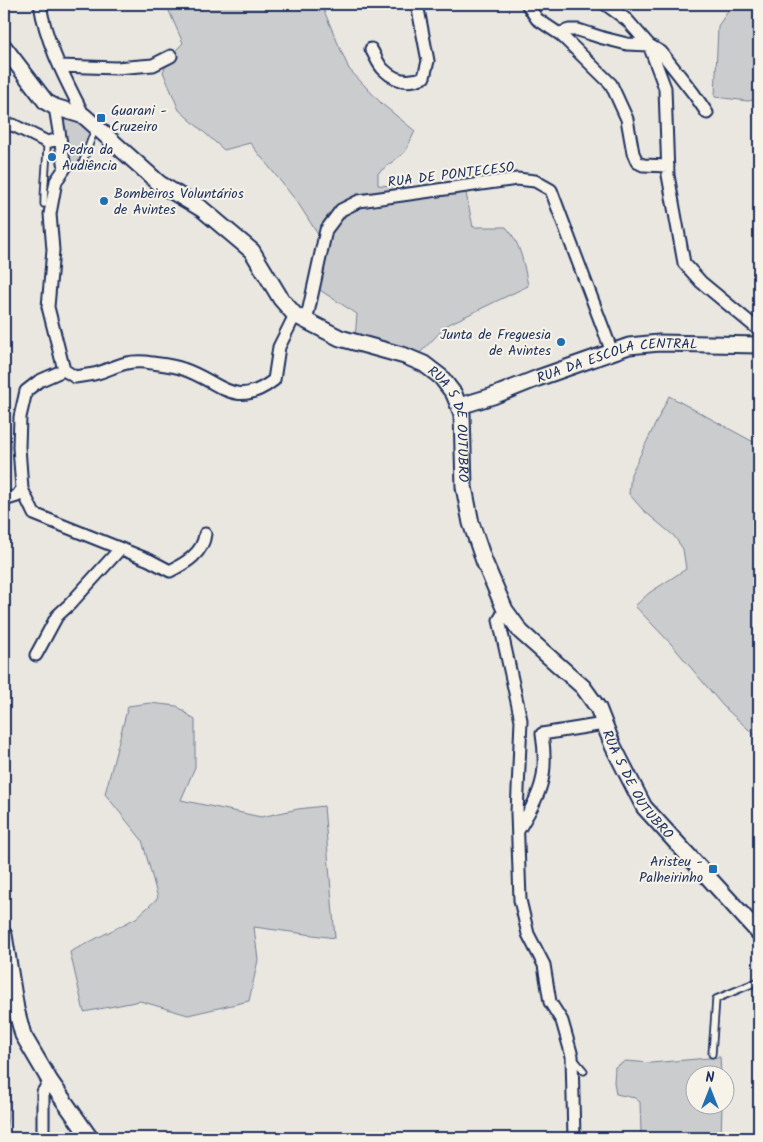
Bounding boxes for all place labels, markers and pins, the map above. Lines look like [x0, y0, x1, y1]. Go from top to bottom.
place label: Guarani - Cruzeiro [111, 100, 167, 138]
marker: Guarani - Cruzeiro [95, 112, 107, 124]
place label: Pedra da Audiência [62, 139, 117, 177]
marker: Pedra da Audiência [46, 151, 58, 163]
place label: Bombeiros Voluntários de Avintes [114, 183, 244, 221]
marker: Bombeiros Voluntários de Avintes [98, 195, 110, 207]
place label: Junta de Freguesia de Avintes [440, 324, 551, 362]
marker: Junta de Freguesia de Avintes [555, 336, 567, 348]
place label: Aristeu - Palheirinho [639, 851, 703, 889]
marker: Aristeu - Palheirinho [707, 863, 719, 875]

